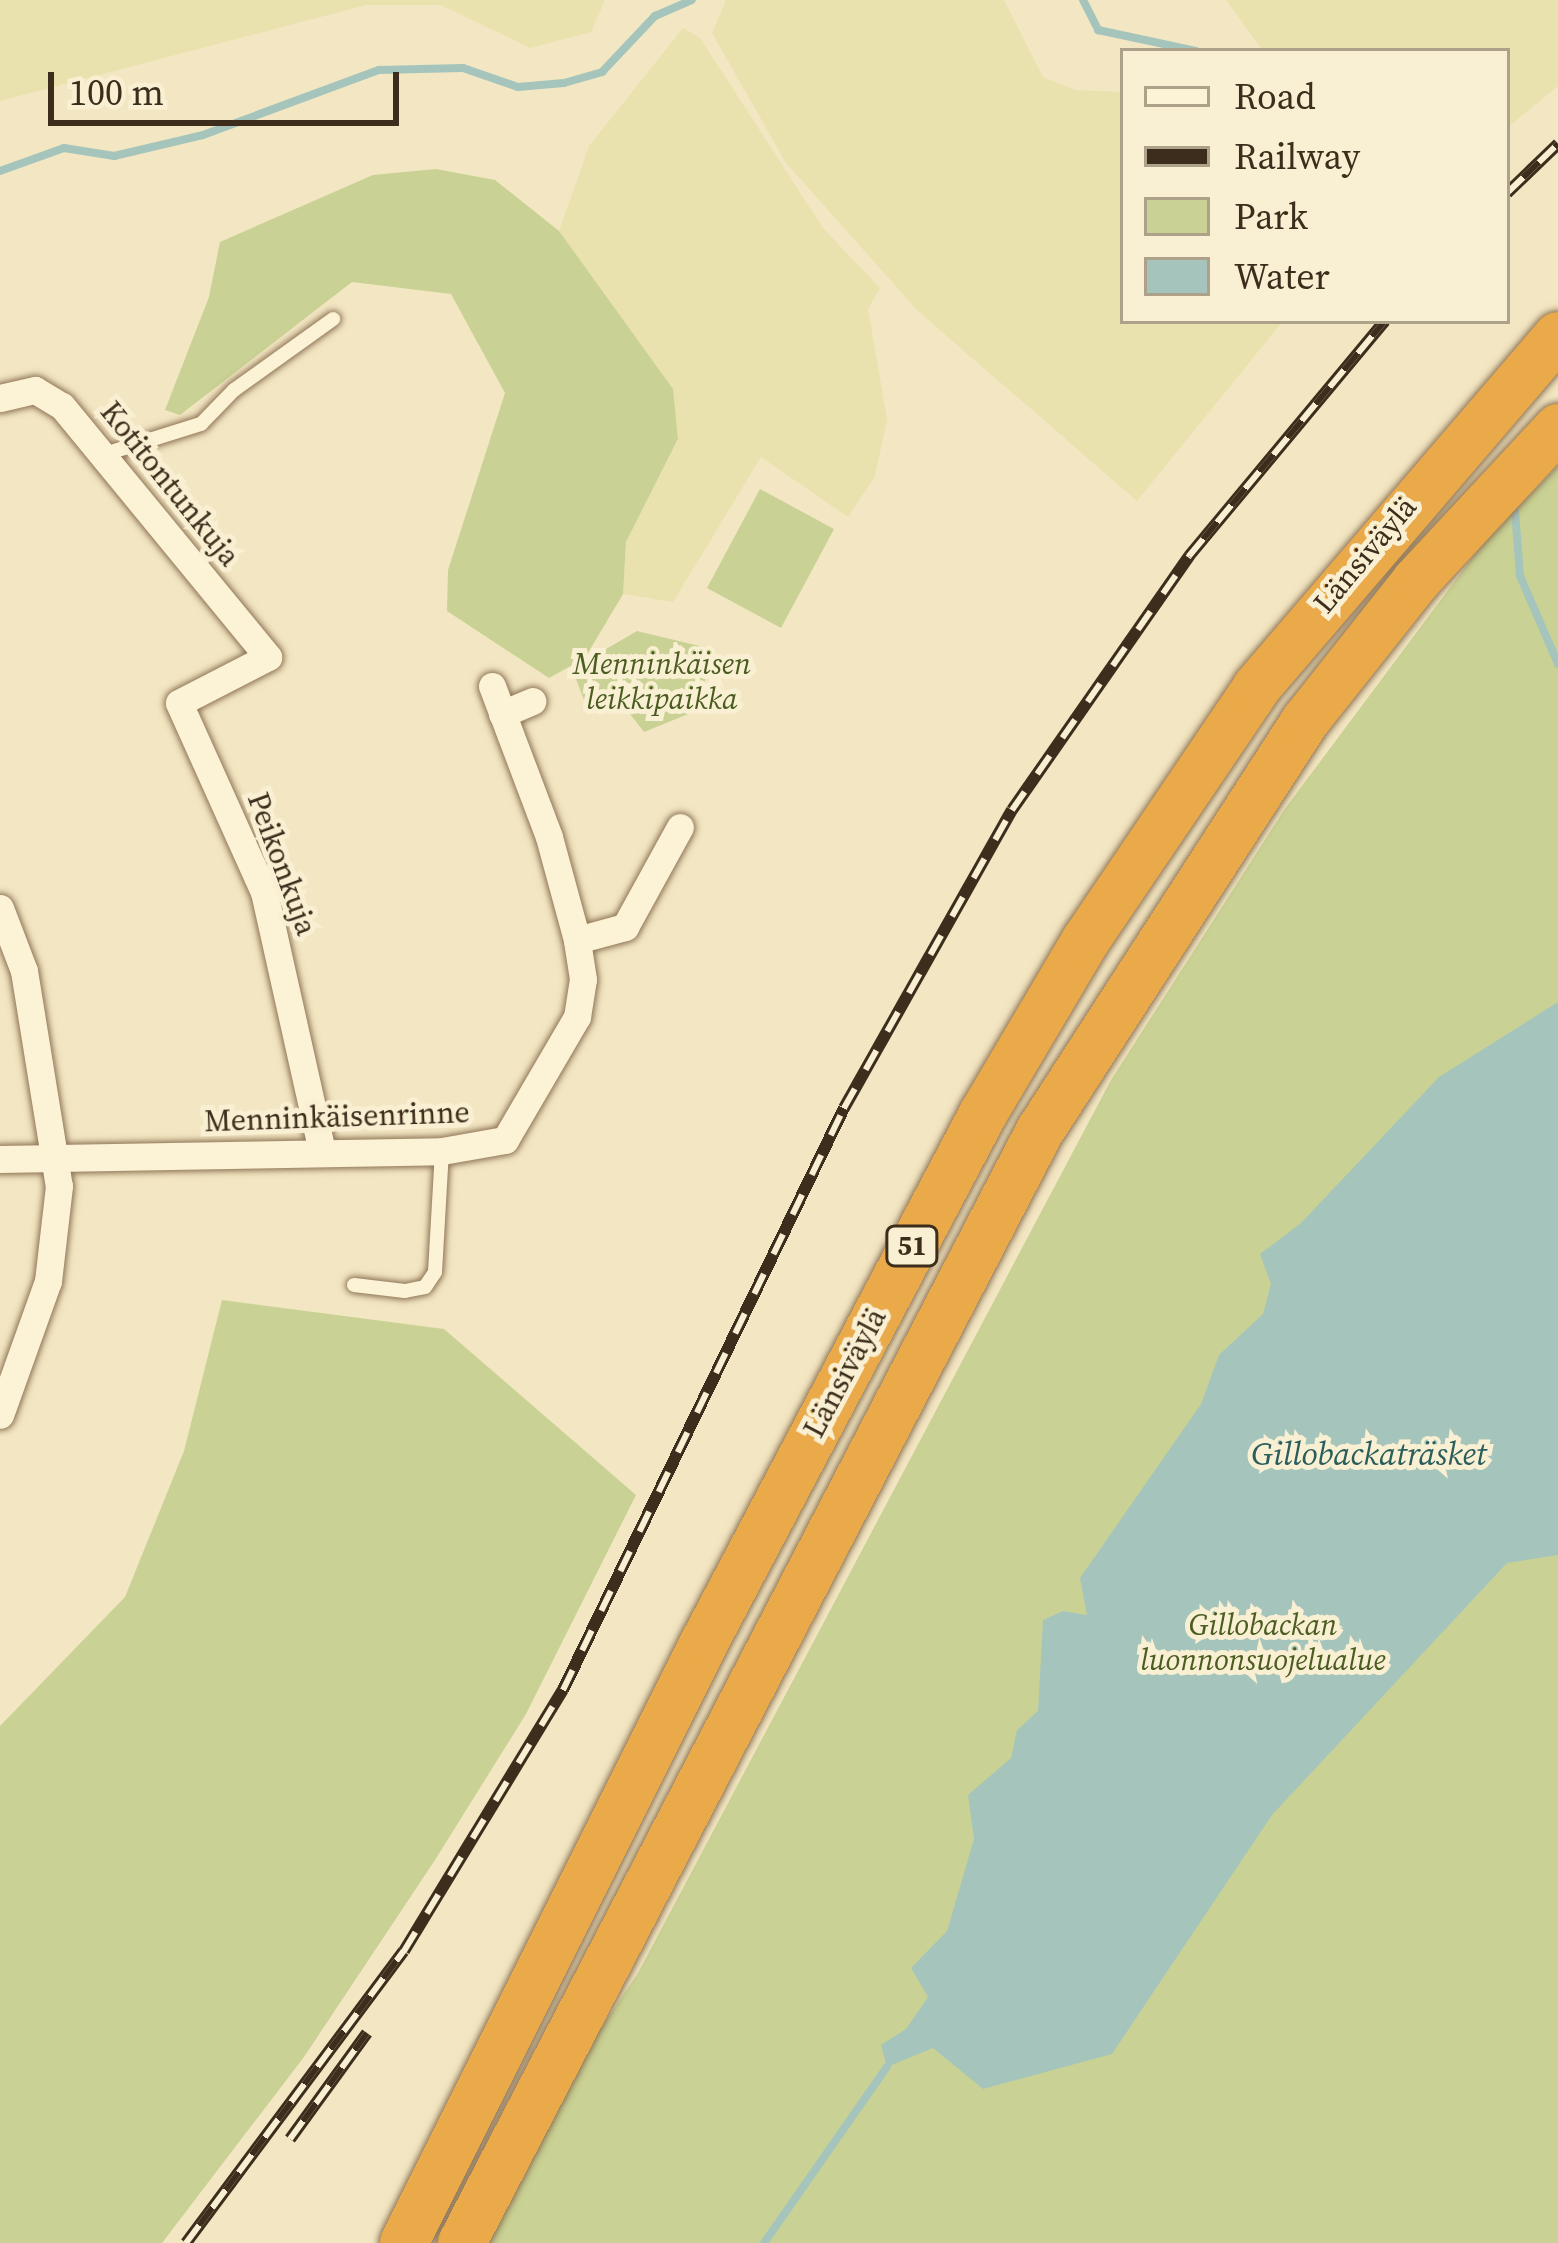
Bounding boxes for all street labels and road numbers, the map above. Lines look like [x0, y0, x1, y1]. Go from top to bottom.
street label: Kotitontunkuja [93, 394, 247, 574]
street label: Länsiväylä [1306, 489, 1424, 621]
street label: Peikonkuja [240, 788, 324, 940]
street label: Menninkäisenrinne [204, 1094, 470, 1140]
road number: 51 [885, 1225, 939, 1267]
street label: Länsiväylä [796, 1302, 894, 1444]

